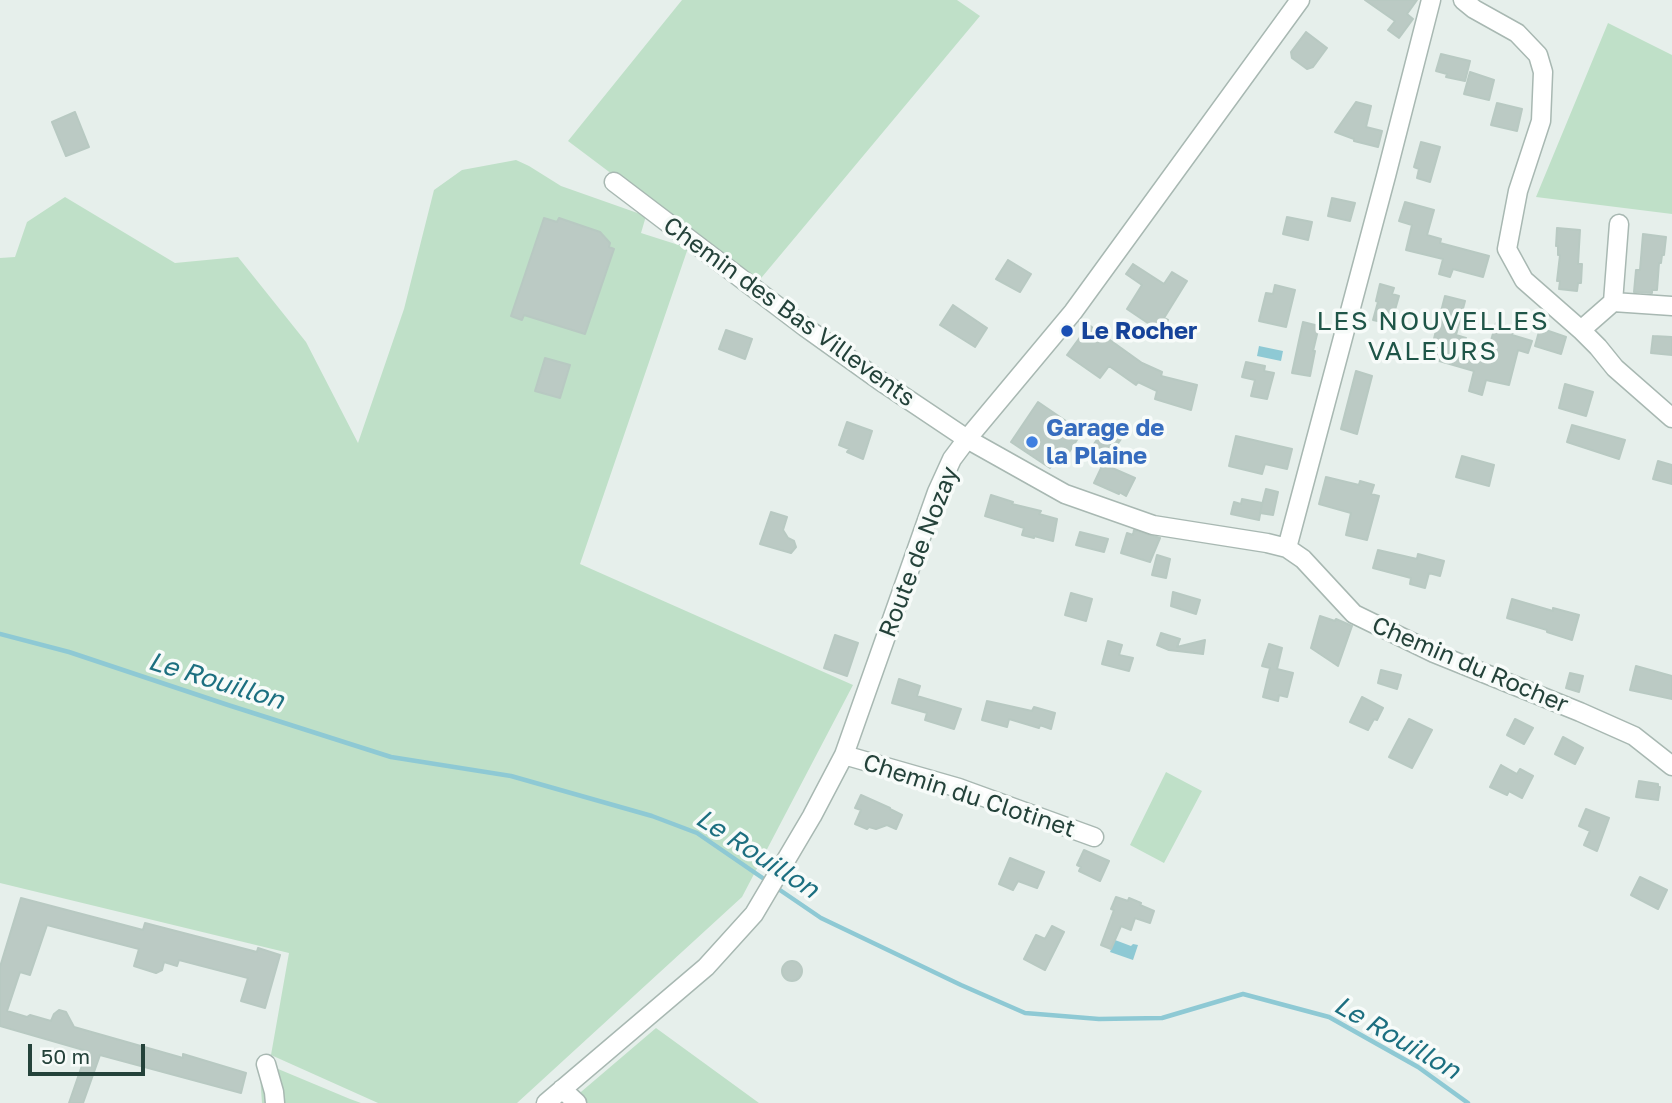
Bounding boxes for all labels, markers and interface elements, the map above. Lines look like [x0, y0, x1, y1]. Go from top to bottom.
street label: Chemin des Bas Villevents [658, 211, 920, 413]
district label: LES NOUVELLES VALEURS [1318, 306, 1548, 368]
place label: Le Rocher [1081, 317, 1197, 345]
marker: Le Rocher [1059, 323, 1075, 339]
place label: Garage de la Plaine [1046, 414, 1164, 470]
marker: Garage de la Plaine [1024, 434, 1040, 450]
street label: Route de Nozay [873, 463, 965, 641]
street label: Chemin du Rocher [1368, 611, 1572, 719]
water label: Le Rouillon [145, 646, 287, 716]
street label: Chemin du Clotinet [859, 748, 1079, 844]
water label: Le Rouillon [690, 803, 824, 905]
water label: Le Rouillon [1329, 990, 1465, 1086]
scale bar [32, 1030, 149, 1074]
text: 50 m [41, 1043, 90, 1069]

